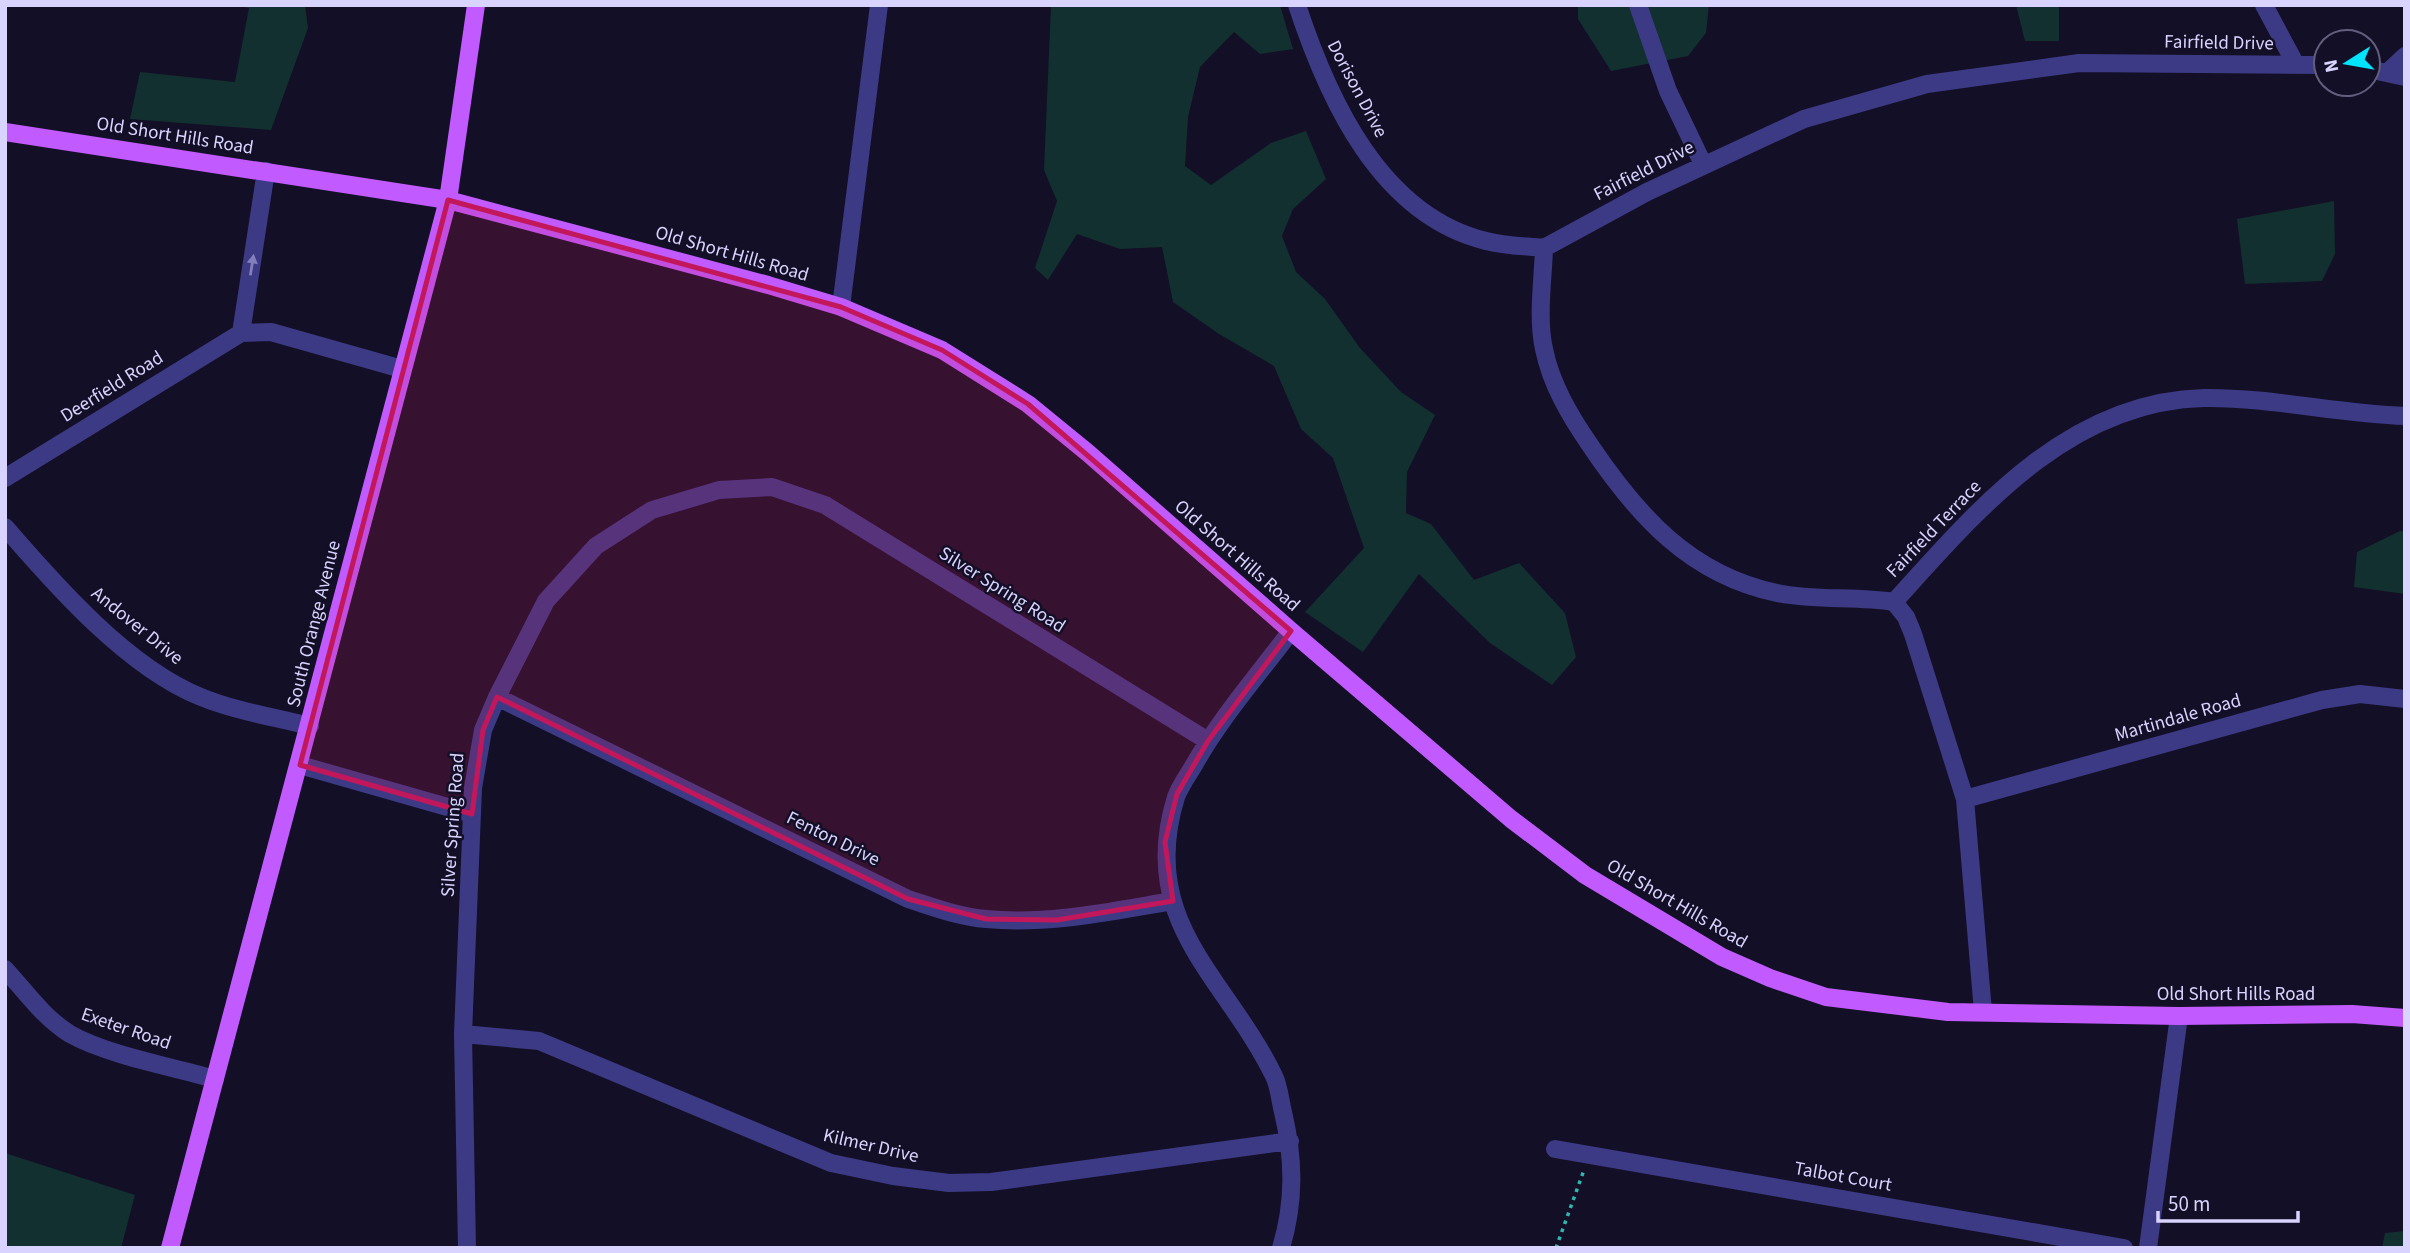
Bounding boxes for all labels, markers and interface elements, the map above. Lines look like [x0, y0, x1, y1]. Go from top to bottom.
north arrow [2312, 28, 2382, 98]
street label: Fairfield Drive [2164, 29, 2274, 57]
street label: Dorison Drive [1320, 35, 1394, 143]
text: N [2317, 57, 2346, 75]
street label: Old Short Hills Road [95, 110, 255, 162]
street label: Fairfield Drive [1589, 134, 1699, 208]
street label: Old Short Hills Road [652, 219, 812, 289]
one-way arrow [246, 254, 257, 276]
street label: Deerfield Road [55, 345, 169, 429]
street label: Fairfield Terrace [1880, 474, 1988, 584]
street label: Old Short Hills Road [1168, 494, 1306, 618]
street label: South Orange Avenue [280, 538, 348, 710]
street label: Silver Spring Road [933, 540, 1071, 640]
street label: Andover Drive [85, 580, 189, 672]
street label: Martindale Road [2112, 687, 2244, 749]
street label: Silver Spring Road [434, 752, 472, 898]
street label: Fenton Drive [782, 805, 884, 873]
street label: Old Short Hills Road [1602, 853, 1752, 955]
street label: Old Short Hills Road [2157, 981, 2315, 1008]
street label: Exeter Road [77, 1001, 175, 1057]
street label: Kilmer Drive [821, 1122, 921, 1170]
street label: Talbot Court [1792, 1155, 1894, 1199]
scale bar [2158, 1180, 2298, 1224]
text: 50 m [2168, 1189, 2210, 1219]

